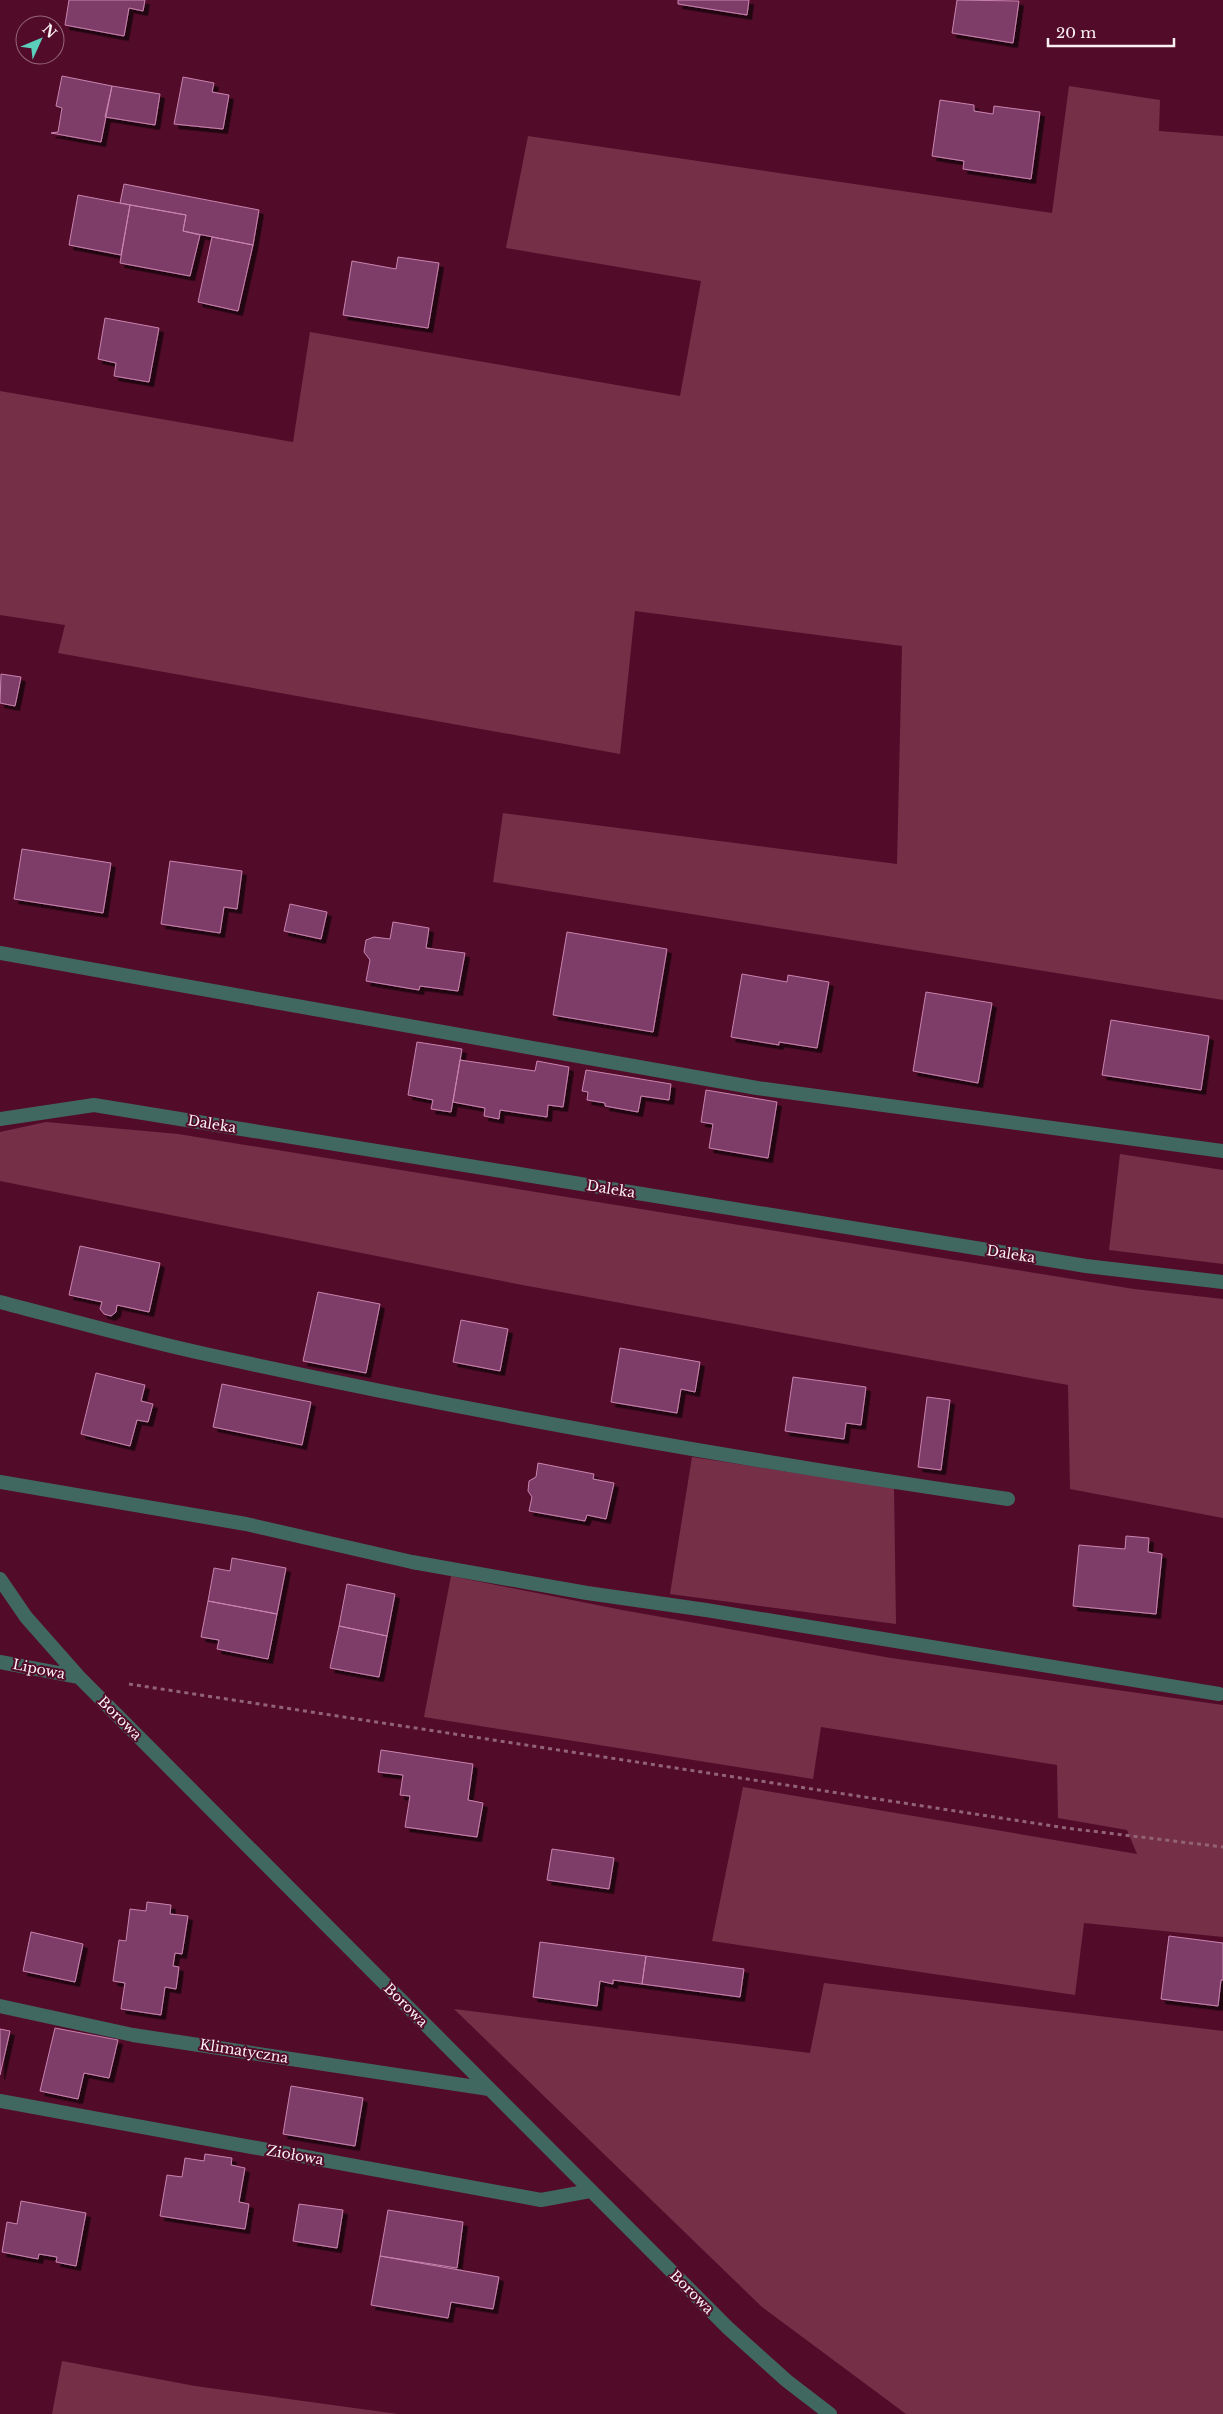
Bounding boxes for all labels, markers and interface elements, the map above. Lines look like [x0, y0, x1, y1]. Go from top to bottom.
north arrow [15, 15, 65, 65]
scale bar [1048, 15, 1174, 47]
text: N [38, 20, 60, 42]
text: 20 m [1056, 23, 1096, 42]
street label: Daleka [186, 1111, 238, 1137]
street label: Daleka [585, 1176, 637, 1202]
street label: Daleka [985, 1241, 1037, 1267]
street label: Lipowa [11, 1655, 67, 1683]
street label: Borowa [94, 1692, 146, 1744]
street label: Borowa [380, 1979, 432, 2031]
street label: Klimatyczna [198, 2035, 290, 2067]
street label: Ziołowa [265, 2141, 325, 2169]
street label: Borowa [666, 2266, 718, 2318]

